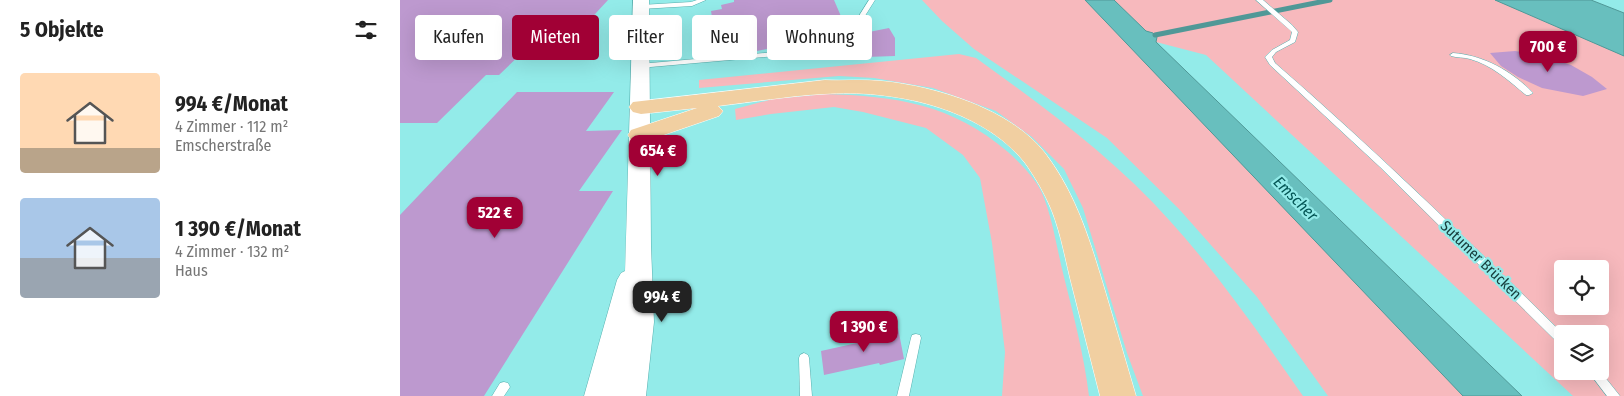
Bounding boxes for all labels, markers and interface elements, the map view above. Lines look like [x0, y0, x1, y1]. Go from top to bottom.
chip: Kaufen [415, 15, 502, 60]
chip: Mieten [512, 15, 599, 60]
chip: Filter [609, 15, 682, 60]
chip: Neu [692, 15, 757, 60]
chip: Wohnung [767, 15, 872, 60]
icon: filters [352, 16, 380, 44]
text: 5 Objekte [20, 17, 104, 43]
pin: 700 € [1513, 30, 1583, 73]
text: 700 € [1530, 37, 1566, 56]
text: 994 €/Monat [175, 91, 288, 117]
icon: home [60, 93, 120, 153]
text: 4 Zimmer · 112 m² [175, 117, 288, 136]
pin: 654 € [623, 134, 693, 177]
text: Emscherstraße [175, 136, 271, 155]
text: 654 € [640, 141, 676, 160]
water label: Emscher [1270, 172, 1322, 225]
pin: 522 € [460, 196, 530, 239]
text: 522 € [478, 203, 512, 222]
text: 1 390 €/Monat [175, 216, 301, 242]
street label: Sutumer Brücken [1437, 217, 1525, 303]
icon: home [60, 218, 120, 278]
text: 4 Zimmer · 132 m² [175, 242, 289, 261]
map controls [1554, 260, 1609, 380]
button: locate [1554, 260, 1609, 315]
text: Haus [175, 261, 208, 280]
pin: 994 € [627, 280, 697, 323]
text: 994 € [644, 287, 680, 306]
pin: 1 390 € [818, 310, 910, 353]
text: 1 390 € [841, 317, 887, 336]
button: layers [1554, 325, 1609, 380]

